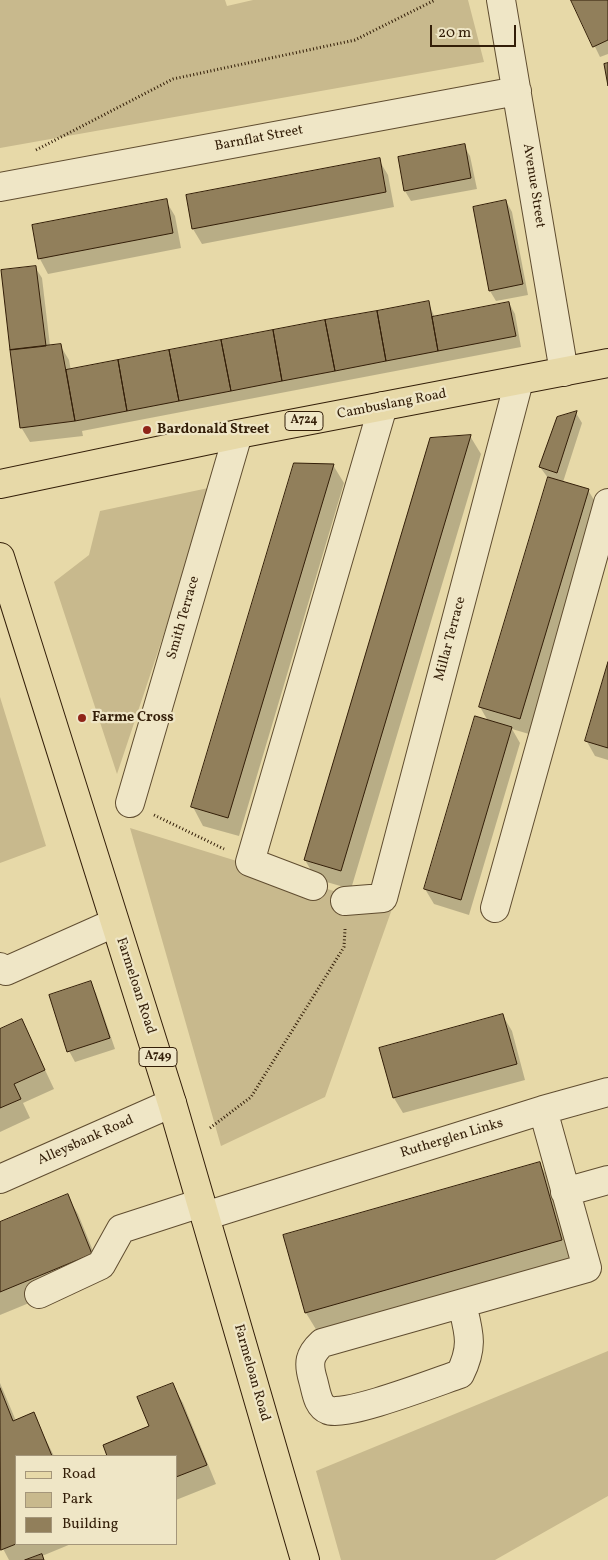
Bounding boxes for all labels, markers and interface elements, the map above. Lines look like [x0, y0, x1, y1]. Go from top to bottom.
scale bar [433, 15, 519, 47]
text: 20 m [438, 23, 471, 44]
street label: Barnflat Street [213, 122, 305, 156]
street label: Avenue Street [518, 143, 548, 229]
street label: Cambuslang Road [336, 386, 448, 424]
road number: A724 [285, 412, 323, 431]
place label: Bardonald Street [157, 422, 269, 438]
marker: Bardonald Street [141, 424, 153, 436]
street label: Smith Terrace [164, 574, 204, 662]
street label: Millar Terrace [432, 595, 470, 683]
place label: Farme Cross [92, 710, 174, 726]
marker: Farme Cross [76, 712, 88, 724]
street label: Farmeloan Road [111, 936, 159, 1036]
road number: A749 [139, 1048, 177, 1066]
street label: Alleysbank Road [35, 1112, 137, 1170]
street label: Rutherglen Links [399, 1115, 505, 1163]
street label: Farmeloan Road [229, 1322, 273, 1424]
legend [15, 1455, 178, 1545]
text: Road [62, 1464, 96, 1485]
text: Park [62, 1489, 93, 1510]
text: Building [62, 1514, 118, 1535]

